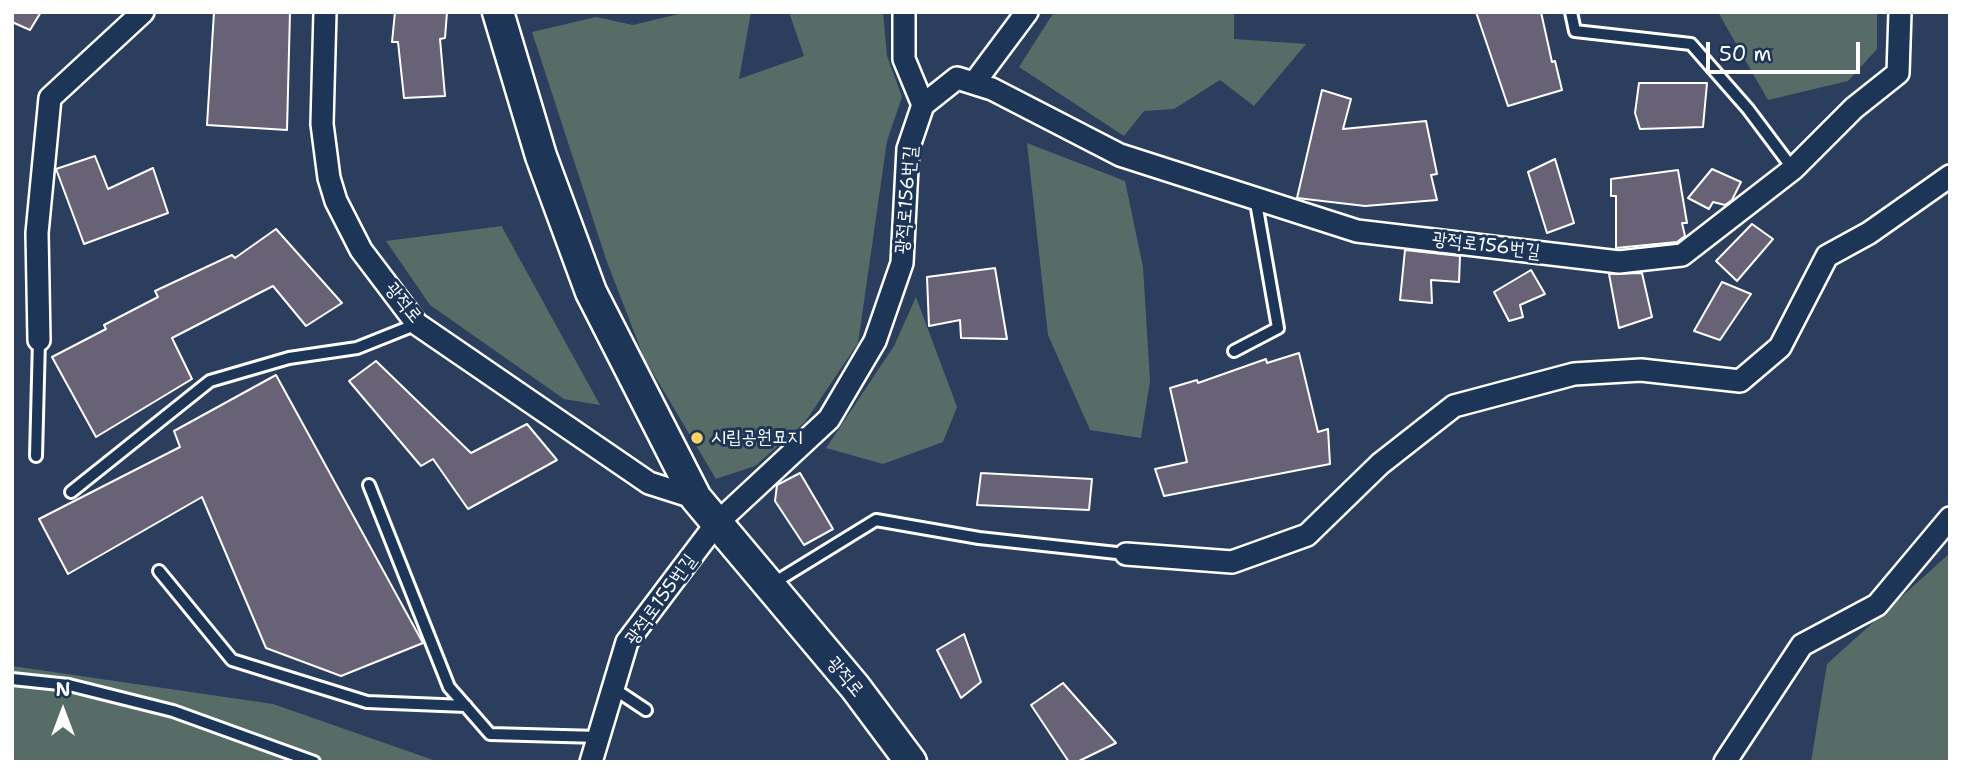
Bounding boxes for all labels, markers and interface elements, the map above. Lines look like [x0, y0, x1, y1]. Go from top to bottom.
scale bar [1710, 28, 1864, 72]
text: 50 m [1719, 40, 1772, 68]
street label: 광적로156번길 [891, 145, 923, 255]
street label: 광적로156번길 [1431, 228, 1541, 264]
street label: 광적로 [380, 278, 426, 328]
place label: 시립공원묘지 [711, 427, 803, 449]
marker: 시립공원묘지 [689, 430, 705, 446]
street label: 광적로155번길 [620, 550, 702, 650]
street label: 광적로 [822, 652, 868, 702]
north arrow [28, 676, 98, 746]
text: N [55, 677, 71, 702]

